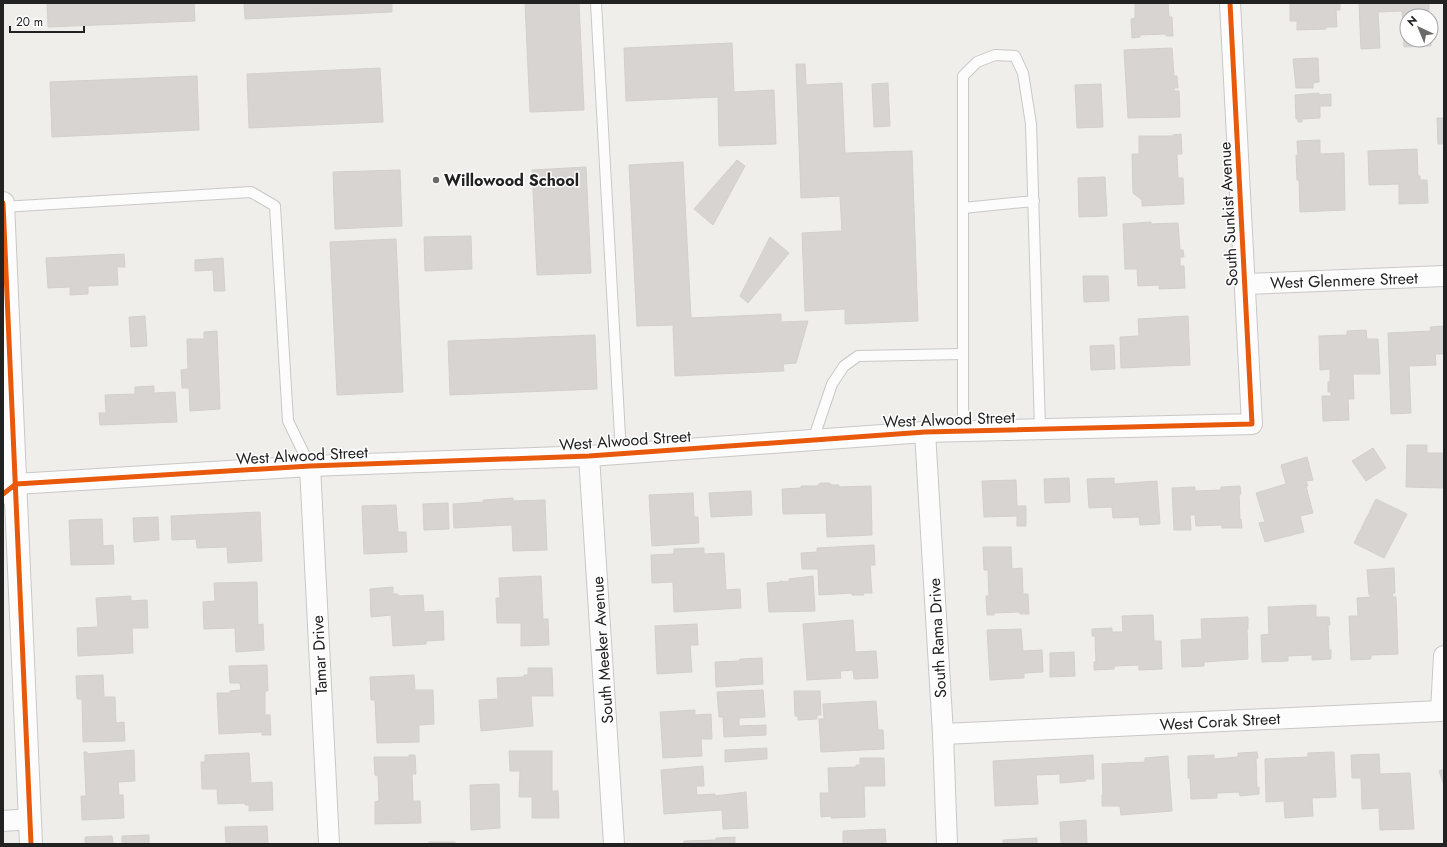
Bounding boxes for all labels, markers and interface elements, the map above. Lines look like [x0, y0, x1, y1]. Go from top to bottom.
scale bar [10, 8, 84, 34]
north arrow [1399, 8, 1439, 48]
text: N [1403, 12, 1421, 30]
text: 20 m [16, 13, 43, 31]
street label: South Sunkist Avenue [1213, 141, 1244, 287]
place label: Willowood School [444, 169, 579, 192]
marker: Willowood School [431, 175, 441, 185]
street label: West Glenmere Street [1270, 266, 1418, 295]
street label: West Alwood Street [882, 406, 1016, 433]
street label: West Alwood Street [558, 424, 692, 457]
street label: West Alwood Street [235, 441, 369, 470]
street label: South Meeker Avenue [586, 576, 619, 724]
street label: South Rama Drive [923, 577, 952, 699]
street label: Tamar Drive [306, 615, 333, 695]
street label: West Corak Street [1159, 707, 1281, 736]

